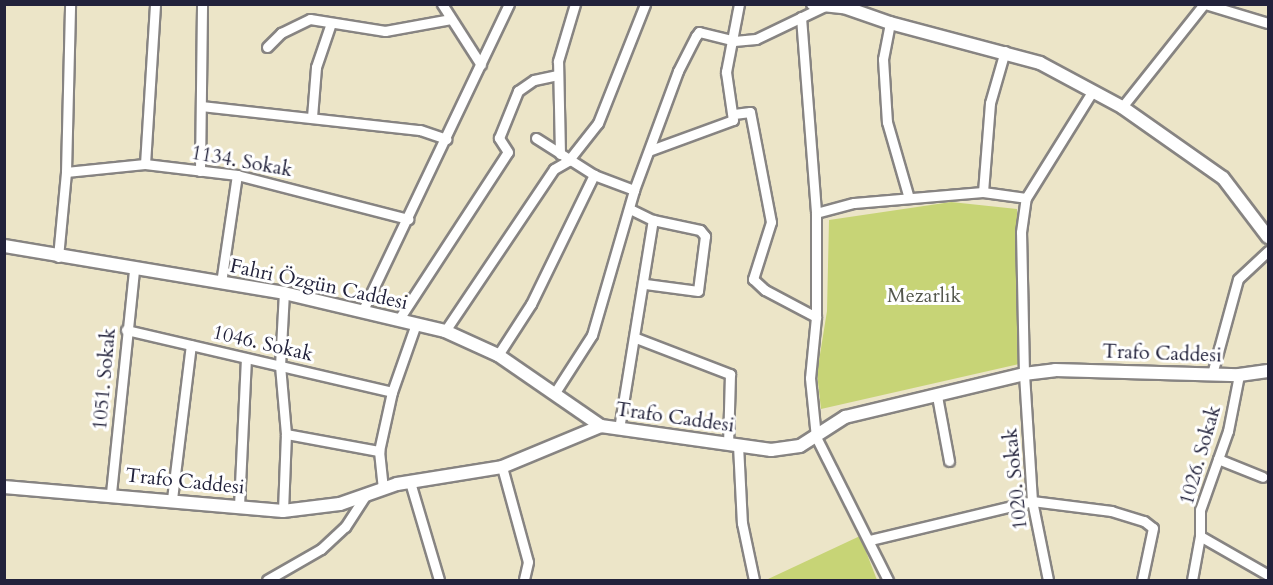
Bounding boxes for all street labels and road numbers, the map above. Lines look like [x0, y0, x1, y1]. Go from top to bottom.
street label: 1134. Sokak [190, 140, 294, 182]
street label: Fahri Özgün Caddesi [228, 253, 410, 315]
street label: 1046. Sokak [210, 320, 316, 366]
street label: 1051. Sokak [88, 327, 120, 431]
street label: Trafo Caddesi [1102, 339, 1222, 367]
street label: Trafo Caddesi [614, 397, 736, 437]
street label: 1026. Sokak [1174, 403, 1226, 507]
street label: 1020. Sokak [998, 427, 1032, 531]
street label: Trafo Caddesi [124, 463, 246, 499]

